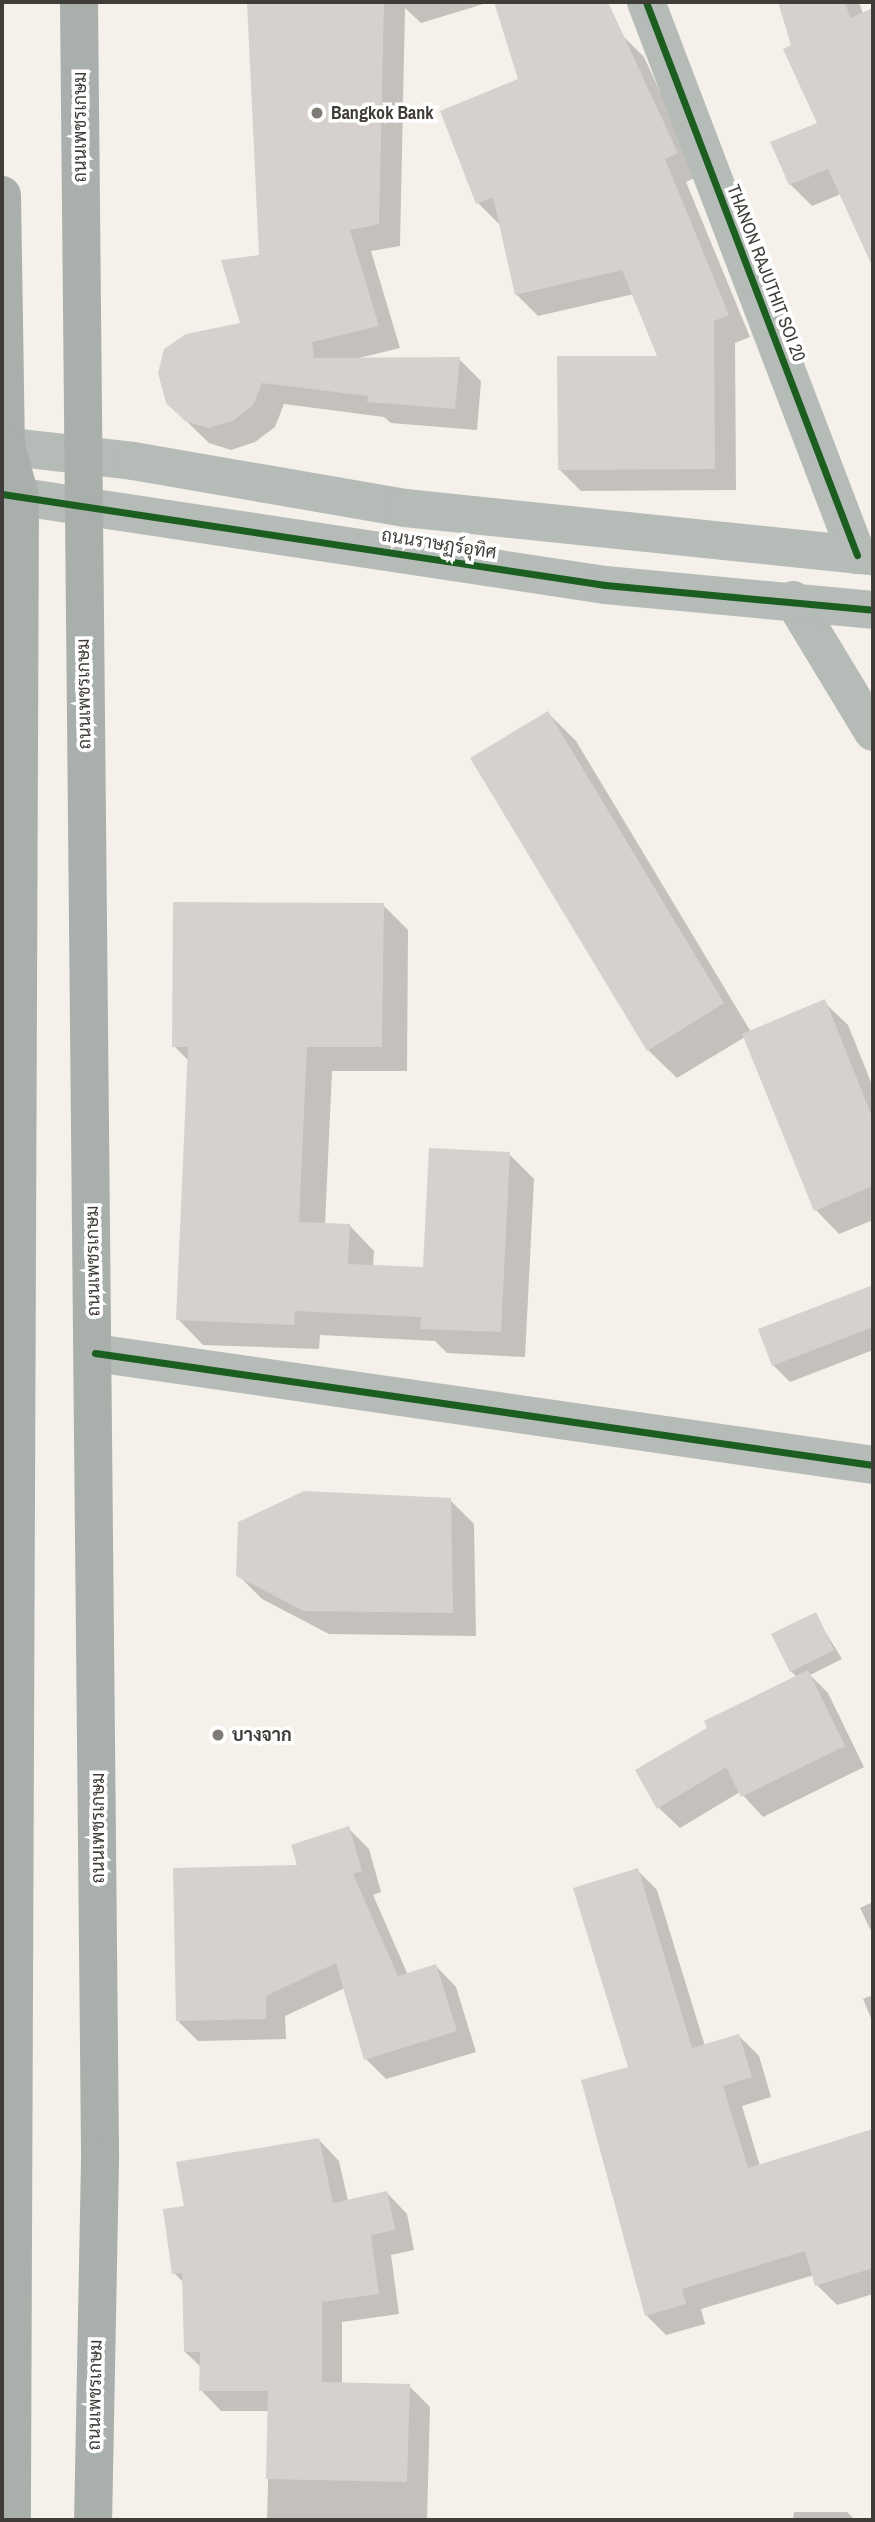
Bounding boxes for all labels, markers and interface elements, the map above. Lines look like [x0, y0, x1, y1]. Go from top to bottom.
street label: ถนนเพชรเกษม [69, 72, 91, 182]
place label: Bangkok Bank [331, 102, 434, 124]
marker: Bangkok Bank [309, 105, 325, 121]
street label: THANON RAJUTHIT SOI 20 [722, 181, 810, 365]
street label: ถนนราษฏร์อุทิศ [380, 524, 498, 564]
street label: ถนนเพชรเกษม [72, 638, 96, 750]
street label: ถนนเพชรเกษม [81, 1205, 105, 1317]
place label: บางจาก [232, 1724, 292, 1746]
marker: บางจาก [210, 1727, 226, 1743]
street label: ถนนเพชรเกษม [87, 1773, 109, 1883]
street label: ถนนเพชรเกษม [83, 2339, 107, 2451]

